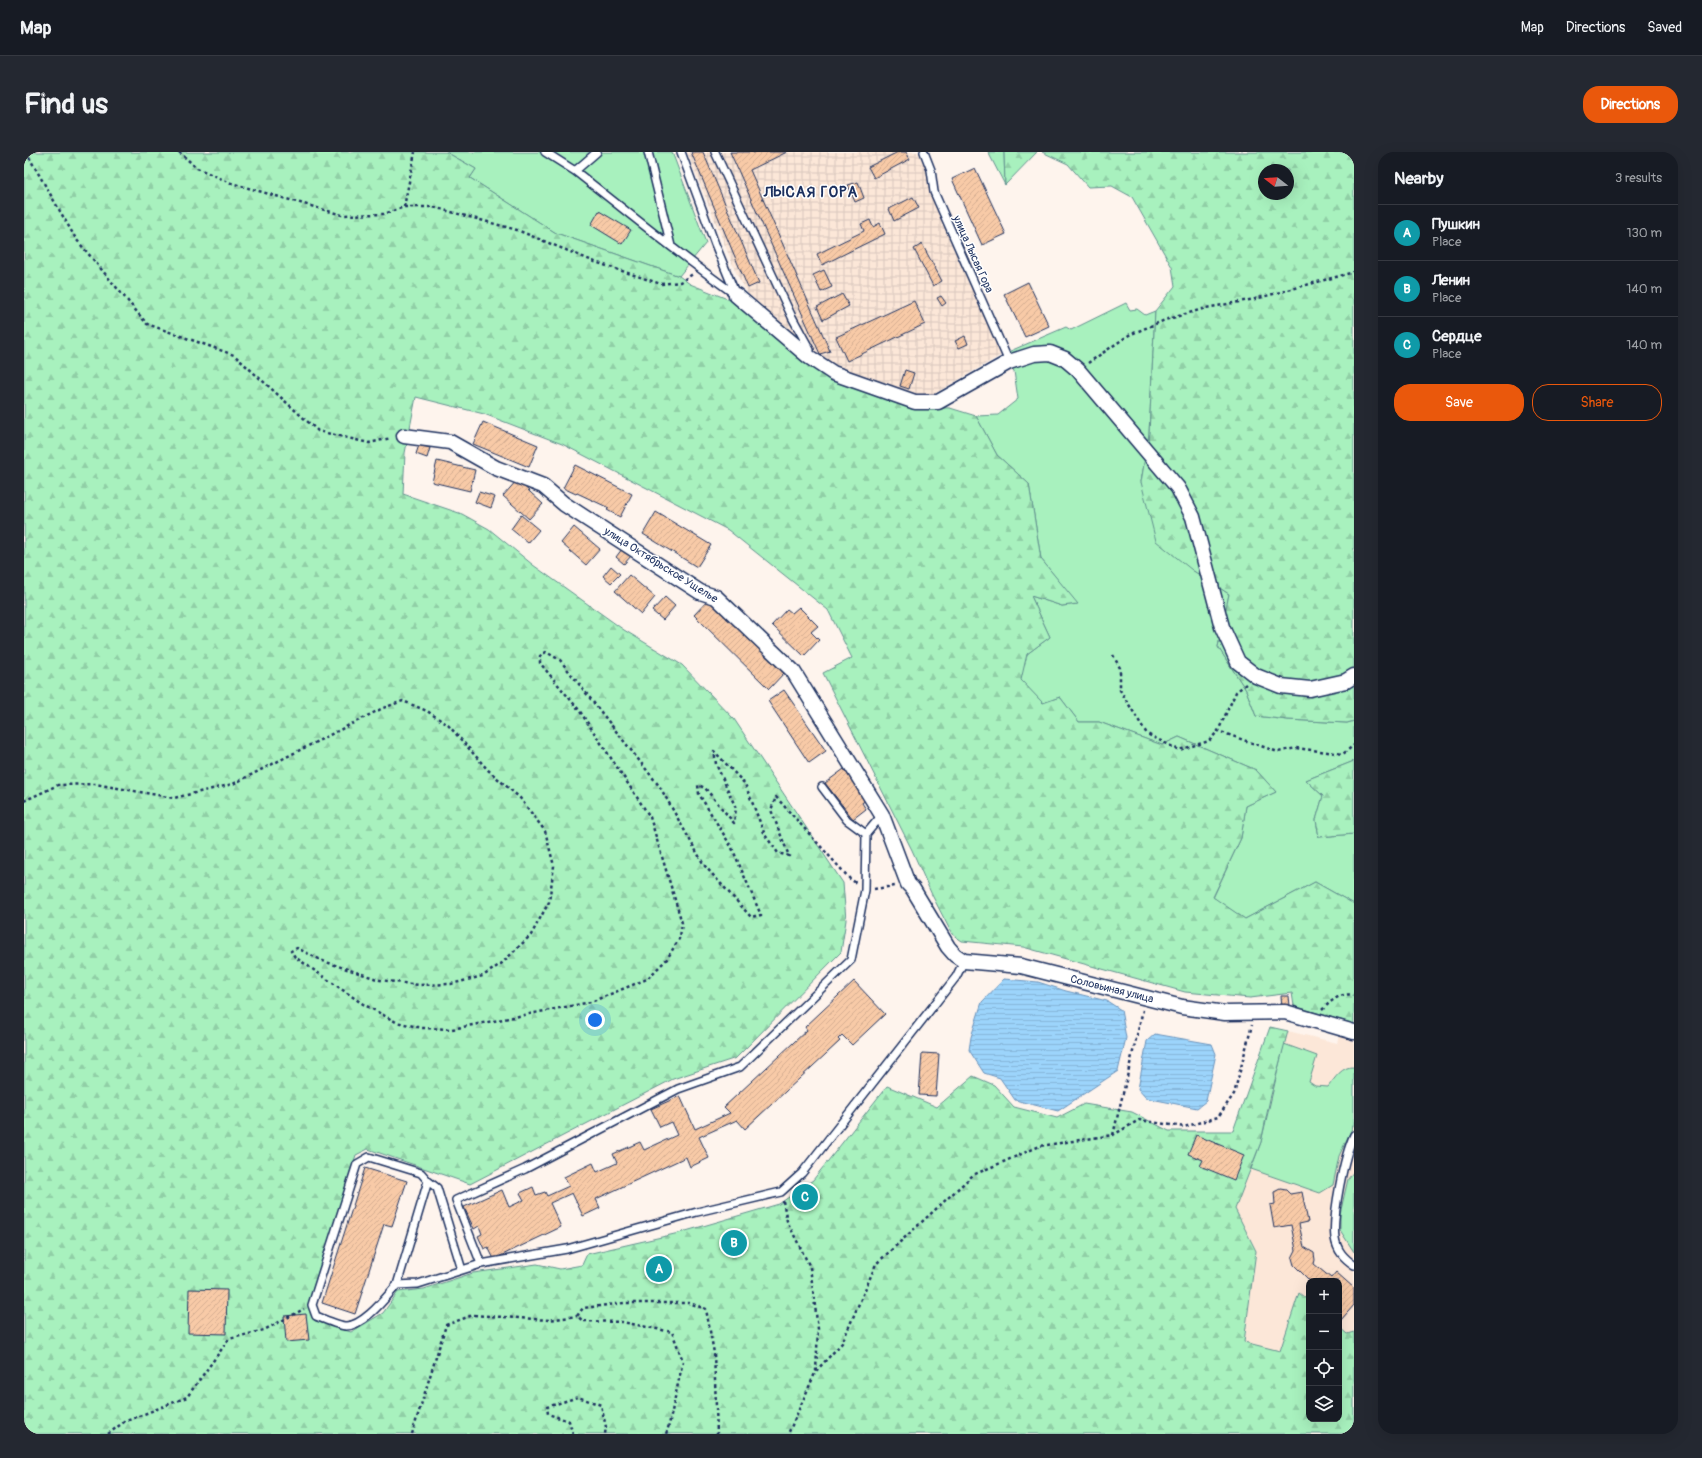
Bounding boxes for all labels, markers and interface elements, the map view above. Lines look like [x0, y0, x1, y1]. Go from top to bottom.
text: Map [20, 16, 51, 40]
text: Map [1521, 19, 1544, 36]
text: Directions [1566, 19, 1625, 36]
text: Saved [1647, 19, 1682, 36]
button: Directions [1583, 86, 1678, 123]
text: Find us [24, 87, 108, 122]
north arrow [1258, 164, 1294, 200]
text: Nearby [1394, 168, 1443, 189]
text: 3 results [1615, 170, 1662, 186]
district label: ЛЫСАЯ ГОРА [763, 183, 858, 202]
street label: улица Лысая Гора [950, 212, 996, 295]
text: Пушкин [1432, 215, 1480, 234]
text: A [1403, 225, 1411, 241]
text: 130 m [1626, 225, 1662, 241]
text: Place [1432, 234, 1461, 250]
text: Ленин [1432, 271, 1470, 290]
text: B [1403, 281, 1411, 297]
text: 140 m [1626, 281, 1662, 297]
text: Place [1432, 290, 1461, 306]
text: Сердце [1432, 327, 1482, 346]
text: C [1403, 337, 1411, 353]
text: 140 m [1626, 337, 1662, 353]
text: Place [1432, 346, 1461, 362]
button: Save [1394, 384, 1524, 421]
button: Share [1532, 384, 1662, 421]
street label: улица Октябрьское Ущелье [601, 524, 721, 606]
street label: Соловьиная улица [1069, 972, 1155, 1006]
your location [585, 1010, 605, 1030]
pin: C [792, 1182, 818, 1212]
pin: B [721, 1228, 747, 1258]
pin: A [646, 1254, 672, 1284]
map controls [1306, 1278, 1342, 1422]
button: + [1306, 1278, 1342, 1314]
button: − [1306, 1314, 1342, 1350]
button: locate [1306, 1350, 1342, 1386]
button: layers [1306, 1386, 1342, 1422]

